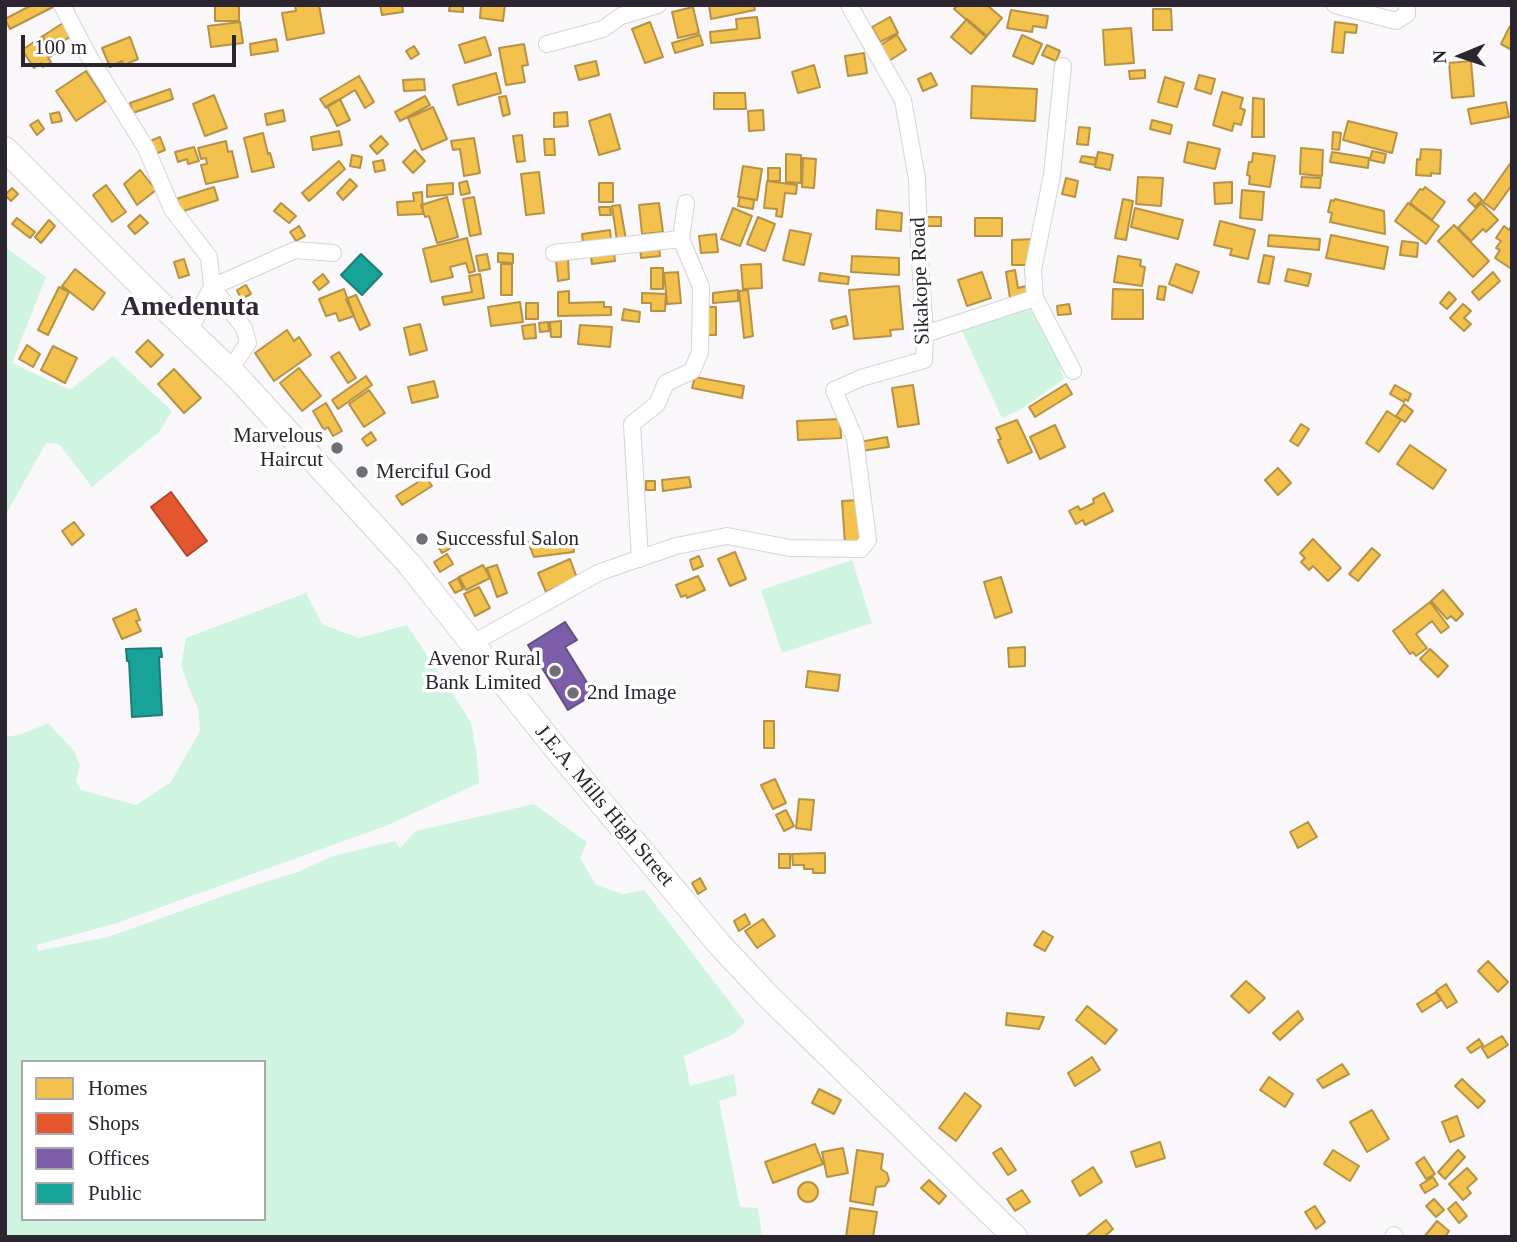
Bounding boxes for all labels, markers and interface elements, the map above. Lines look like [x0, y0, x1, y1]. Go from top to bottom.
scale bar [24, 21, 240, 65]
north arrow [1426, 21, 1496, 91]
text: 100 m [34, 35, 87, 59]
text: N [1429, 50, 1450, 64]
street label: Sikakope Road [906, 217, 936, 345]
district label: Amedenuta [121, 291, 259, 325]
place label: Marvelous Haircut [233, 423, 323, 473]
marker: Marvelous Haircut [329, 440, 345, 456]
place label: Merciful God [376, 459, 491, 485]
marker: Merciful God [354, 464, 370, 480]
place label: Successful Salon [436, 526, 579, 552]
marker: Successful Salon [414, 531, 430, 547]
place label: Avenor Rural Bank Limited [425, 646, 541, 696]
marker: Avenor Rural Bank Limited [547, 663, 563, 679]
place label: 2nd Image [587, 680, 676, 706]
marker: 2nd Image [565, 685, 581, 701]
street label: J.E.A. Mills High Street [529, 720, 679, 892]
legend [21, 1060, 266, 1221]
text: Homes [88, 1076, 148, 1100]
text: Shops [88, 1111, 139, 1135]
text: Offices [88, 1146, 149, 1170]
text: Public [88, 1181, 142, 1205]

